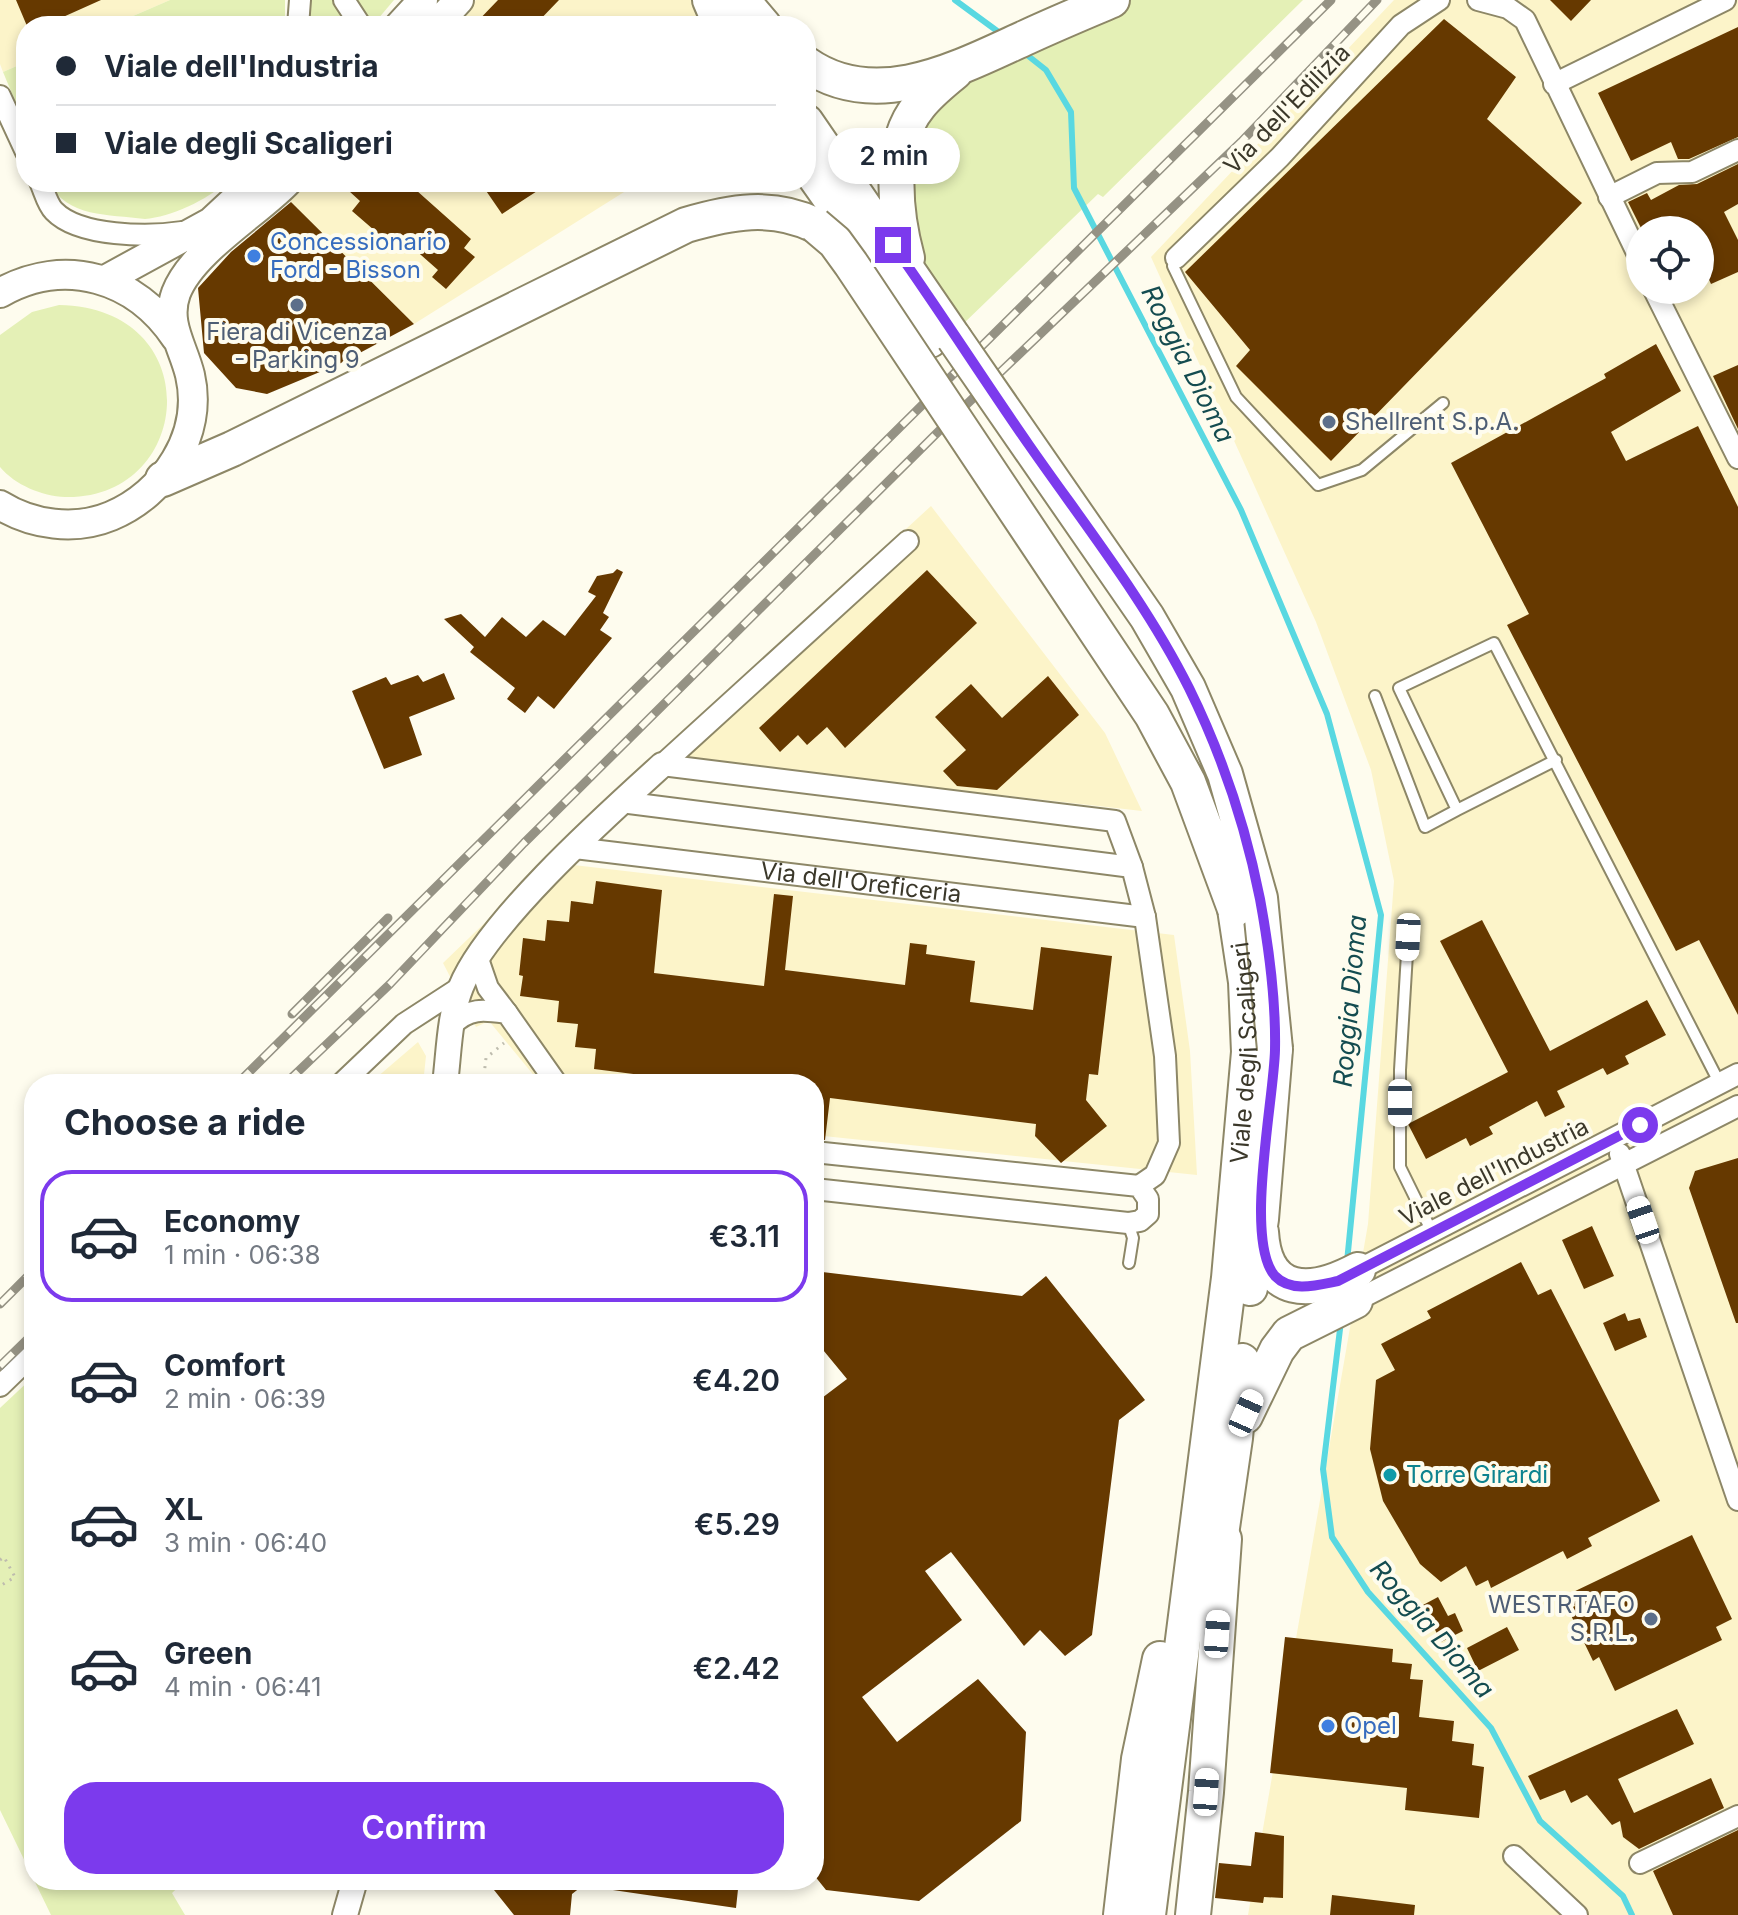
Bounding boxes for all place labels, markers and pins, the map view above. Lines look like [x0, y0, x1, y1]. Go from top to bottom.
place label: Concessionario Ford - Bisson [270, 227, 447, 284]
marker: Concessionario Ford - Bisson [245, 247, 263, 265]
marker: Fiera di Vicenza - Parking 9 [288, 296, 306, 314]
place label: Fiera di Vicenza - Parking 9 [206, 317, 388, 374]
place label: Shellrent S.p.A. [1345, 407, 1519, 436]
marker: Shellrent S.p.A. [1320, 413, 1338, 431]
place label: Torre Girardi [1406, 1460, 1548, 1489]
marker: Torre Girardi [1381, 1466, 1399, 1484]
place label: WESTRTAFO S.R.L. [1488, 1590, 1635, 1647]
marker: WESTRTAFO S.R.L. [1642, 1610, 1660, 1628]
place label: Opel [1344, 1711, 1397, 1740]
marker: Opel [1319, 1717, 1337, 1735]

